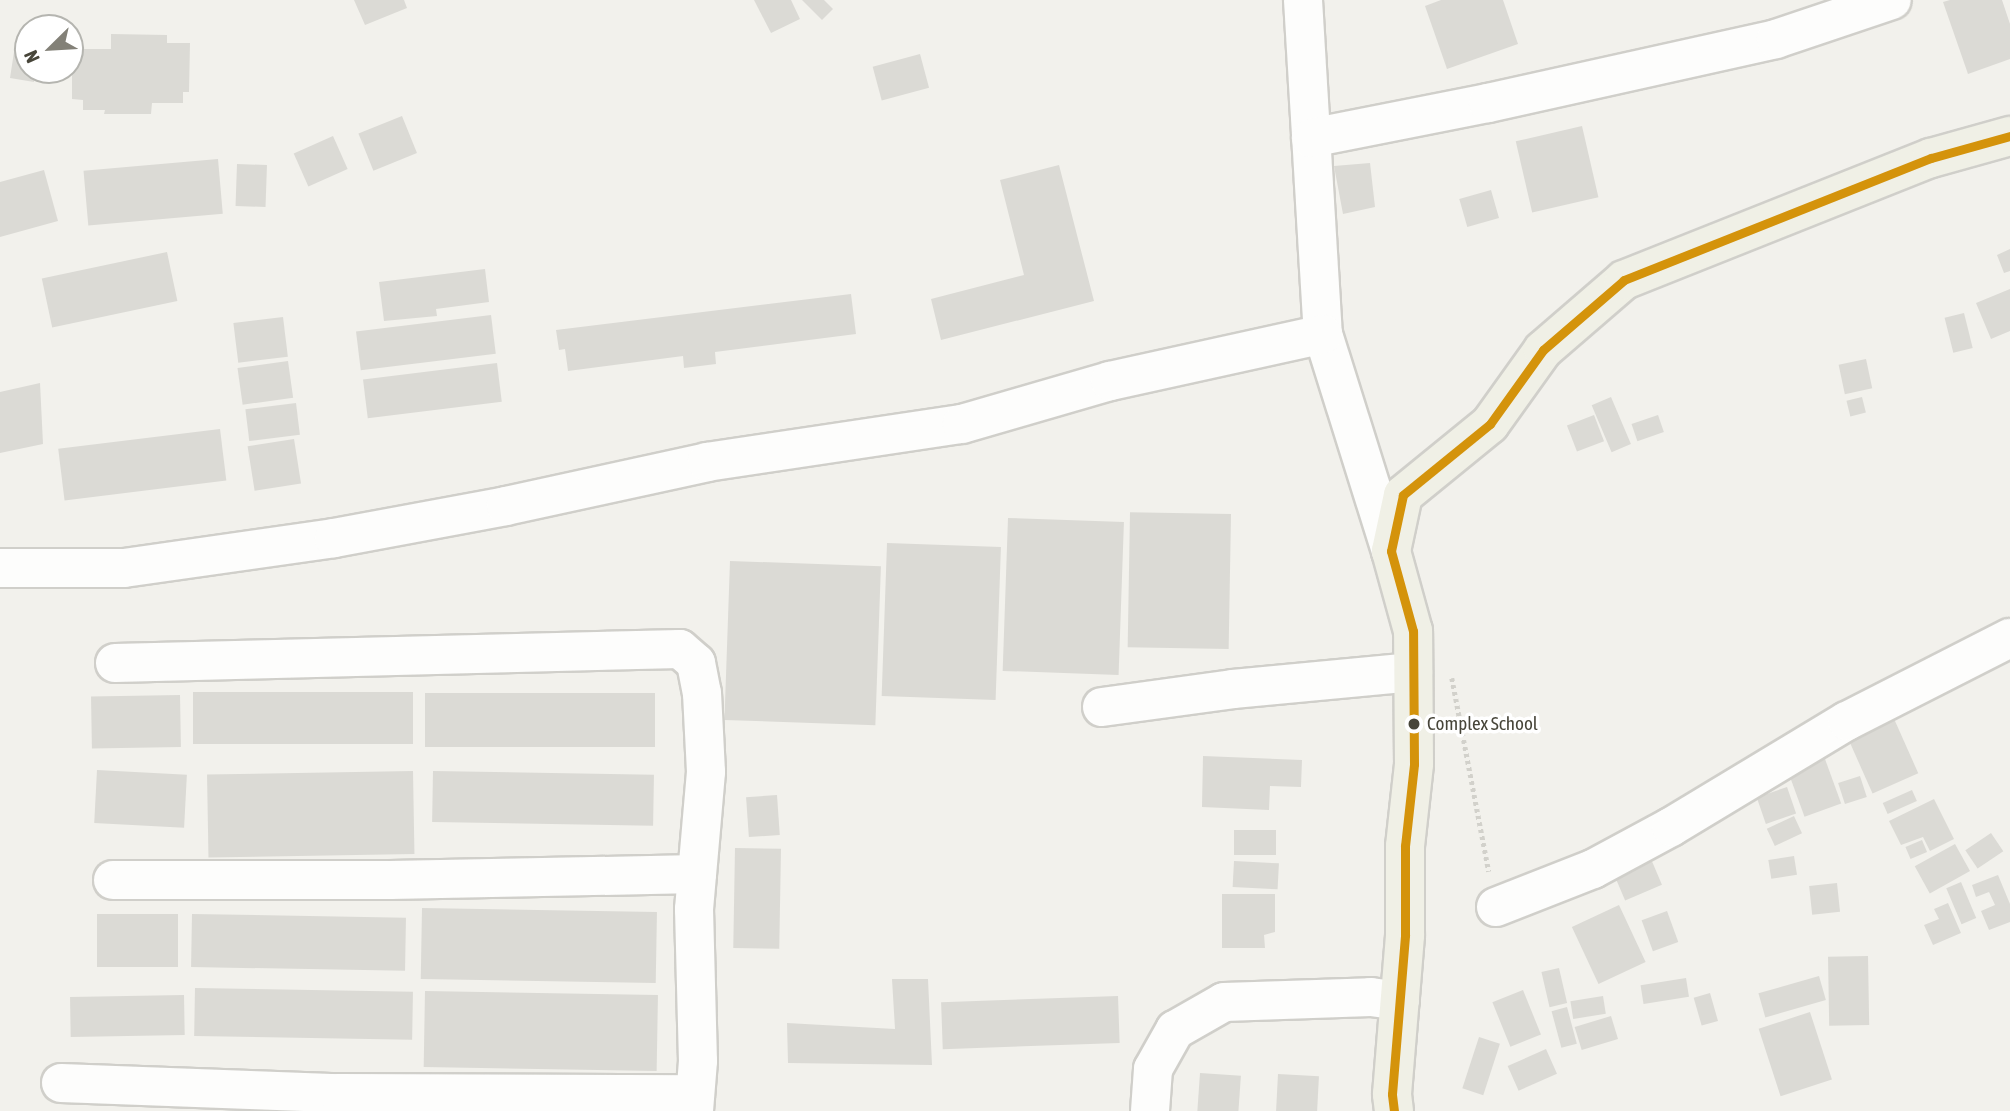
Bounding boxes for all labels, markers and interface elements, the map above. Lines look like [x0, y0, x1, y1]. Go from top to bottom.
north arrow [14, 14, 84, 84]
text: N [19, 47, 44, 66]
place label: Complex School [1427, 713, 1538, 735]
marker: Complex School [1407, 717, 1421, 731]

